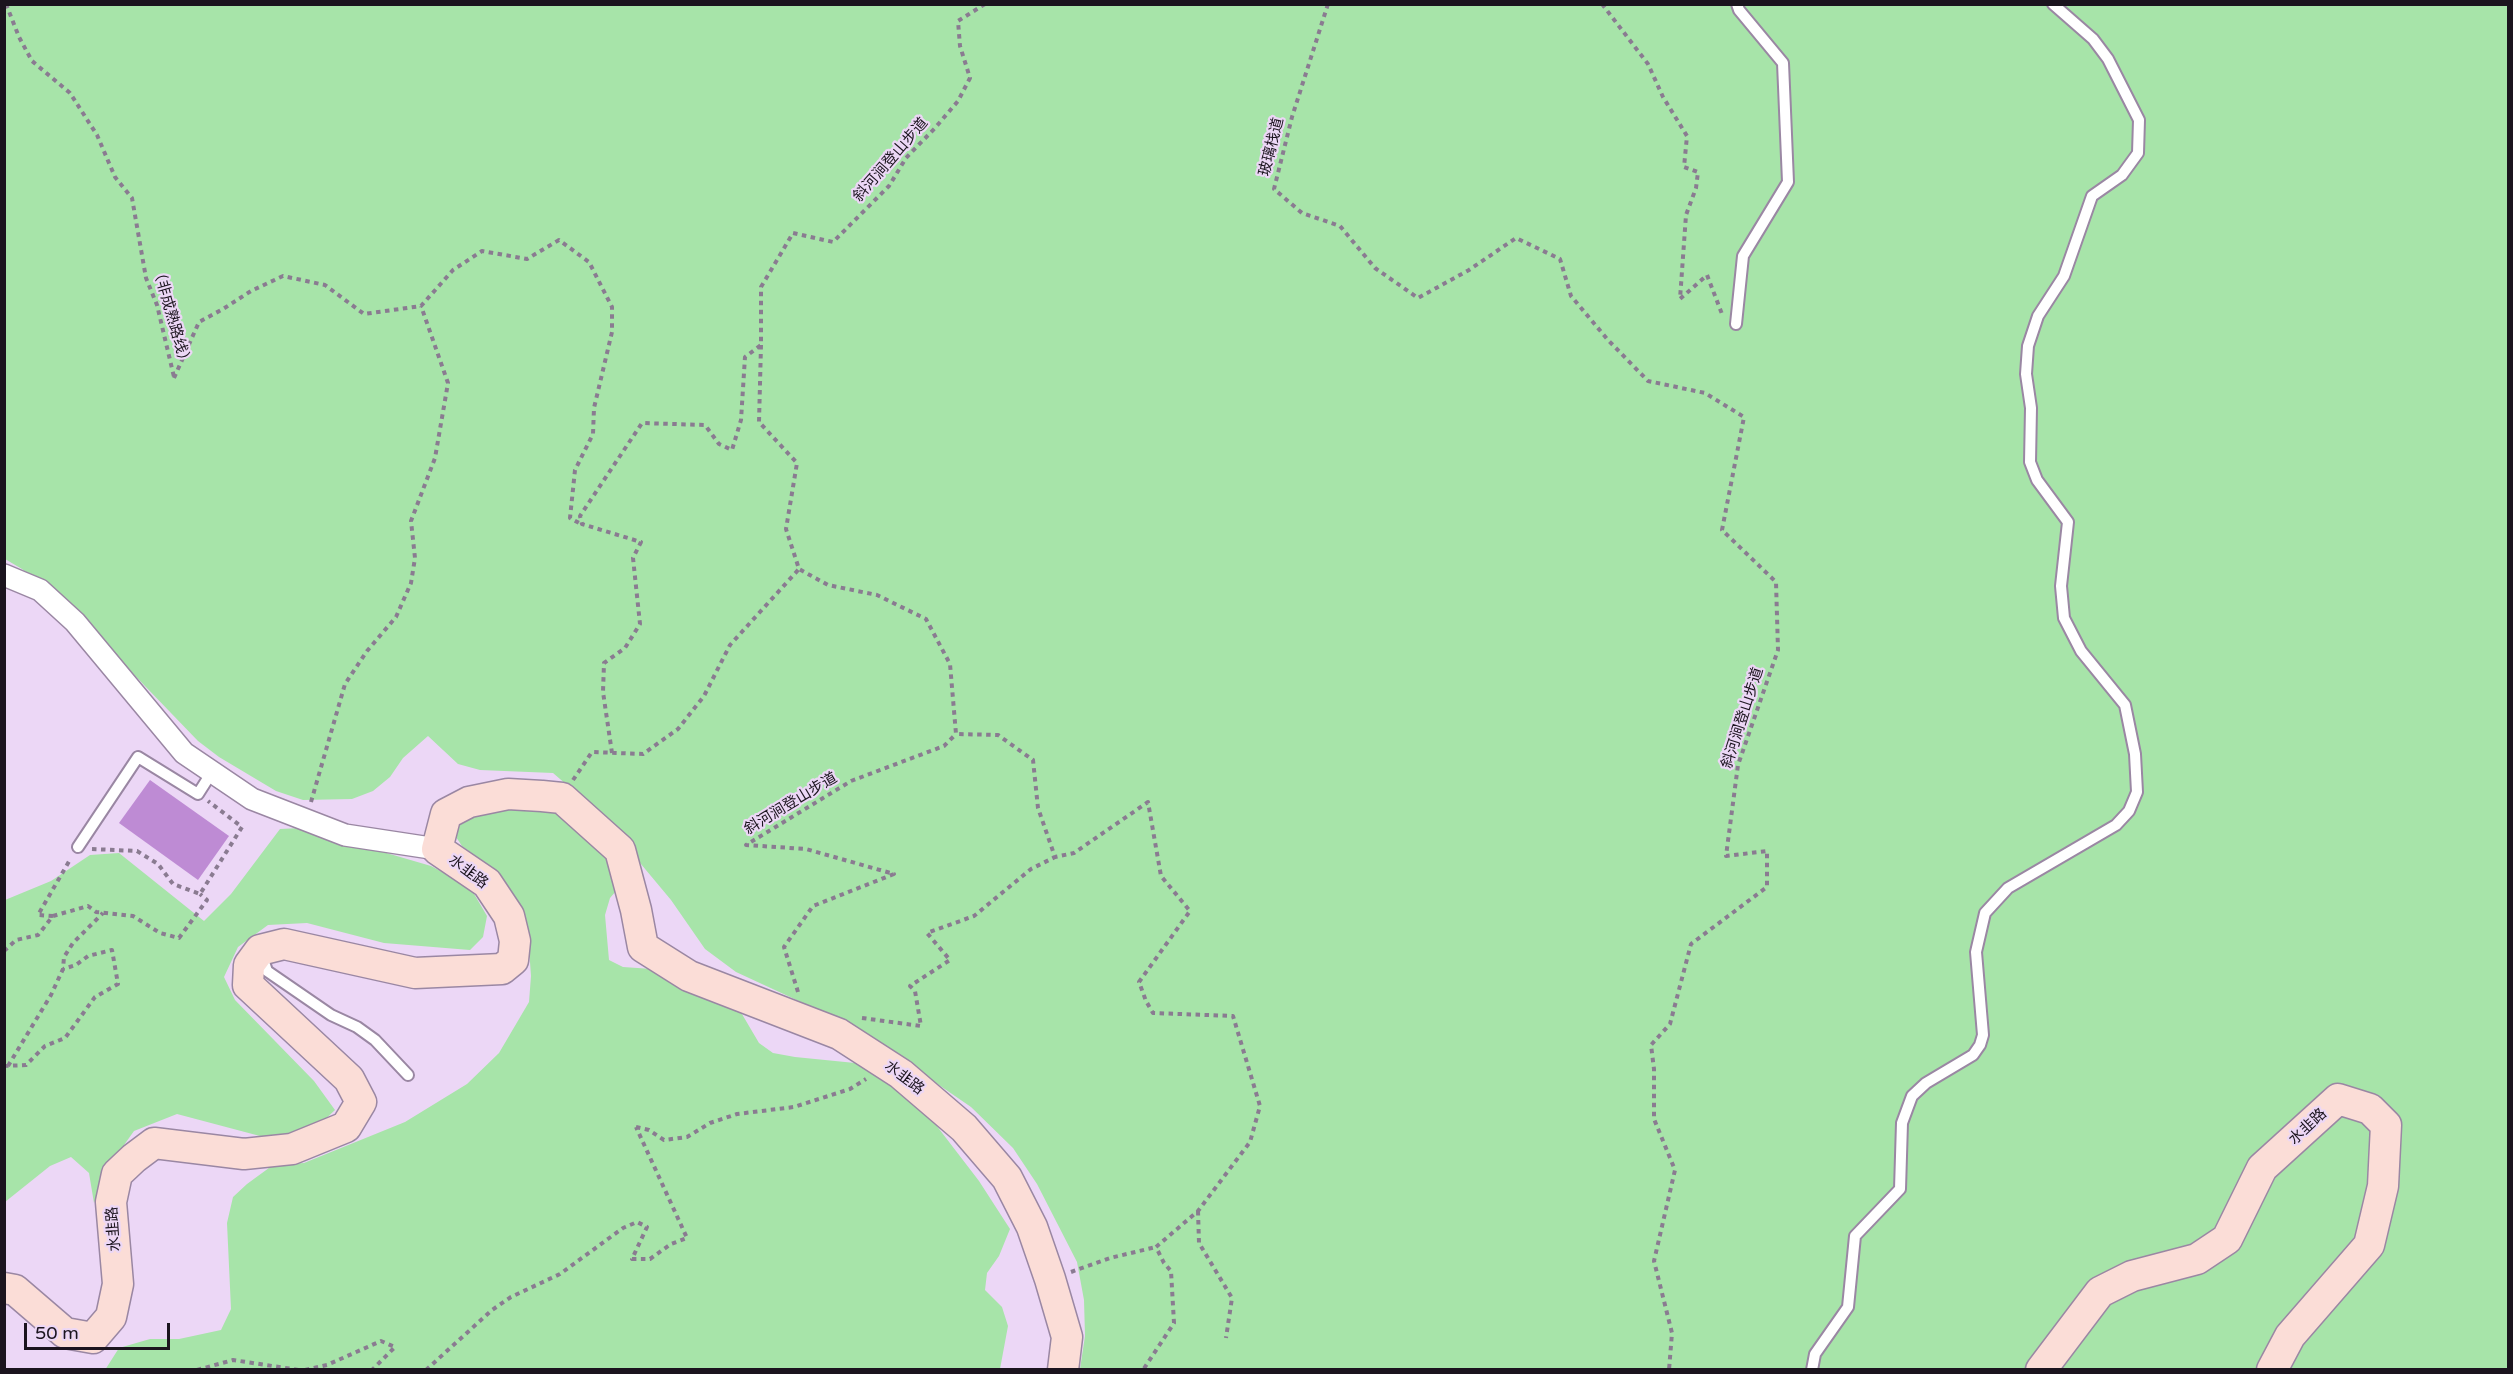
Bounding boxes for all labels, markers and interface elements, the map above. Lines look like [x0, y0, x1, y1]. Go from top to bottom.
street label: 斜河涧登山步道 [850, 114, 932, 206]
street label: 玻璃栈道 [1256, 116, 1288, 178]
street label: （非成熟路线） [148, 264, 194, 370]
street label: 斜河涧登山步道 [1718, 665, 1768, 771]
street label: 斜河涧登山步道 [741, 769, 841, 839]
street label: 水韭路 [445, 851, 491, 893]
street label: 水韭路 [881, 1057, 927, 1099]
street label: 水韭路 [2285, 1105, 2331, 1149]
street label: 水韭路 [103, 1206, 125, 1252]
scale bar [27, 1311, 172, 1349]
text: 50 m [35, 1322, 79, 1344]

